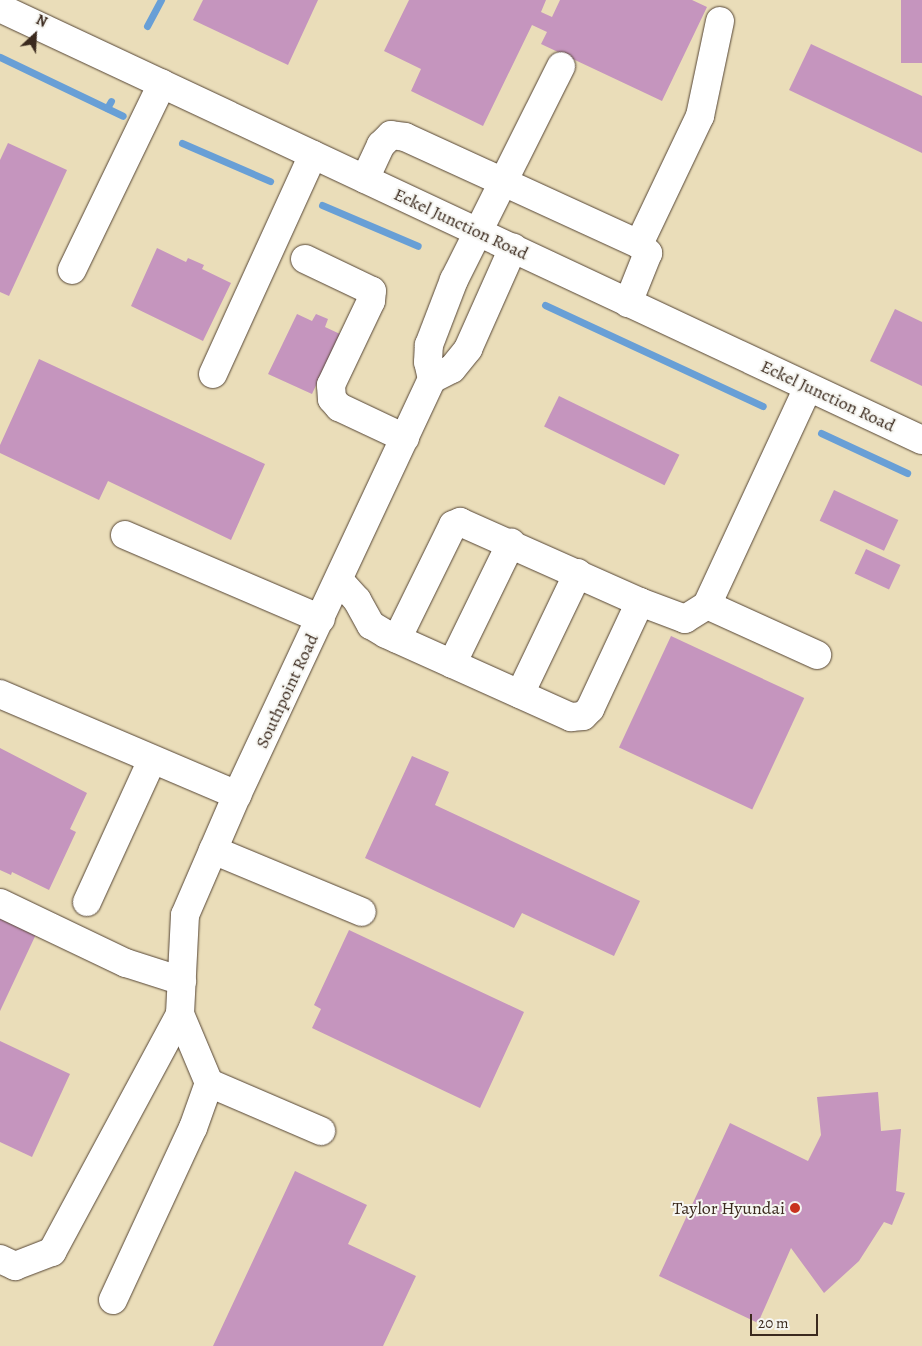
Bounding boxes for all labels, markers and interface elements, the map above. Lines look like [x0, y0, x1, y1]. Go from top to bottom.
north arrow [10, 10, 60, 60]
text: N [33, 10, 50, 32]
street label: Eckel Junction Road [390, 183, 532, 265]
street label: Eckel Junction Road [757, 355, 899, 437]
street label: Southpoint Road [251, 630, 323, 752]
place label: Taylor Hyundai [672, 1197, 785, 1219]
marker: Taylor Hyundai [789, 1202, 801, 1214]
scale bar [752, 1304, 820, 1336]
text: 20 m [758, 1313, 789, 1333]

